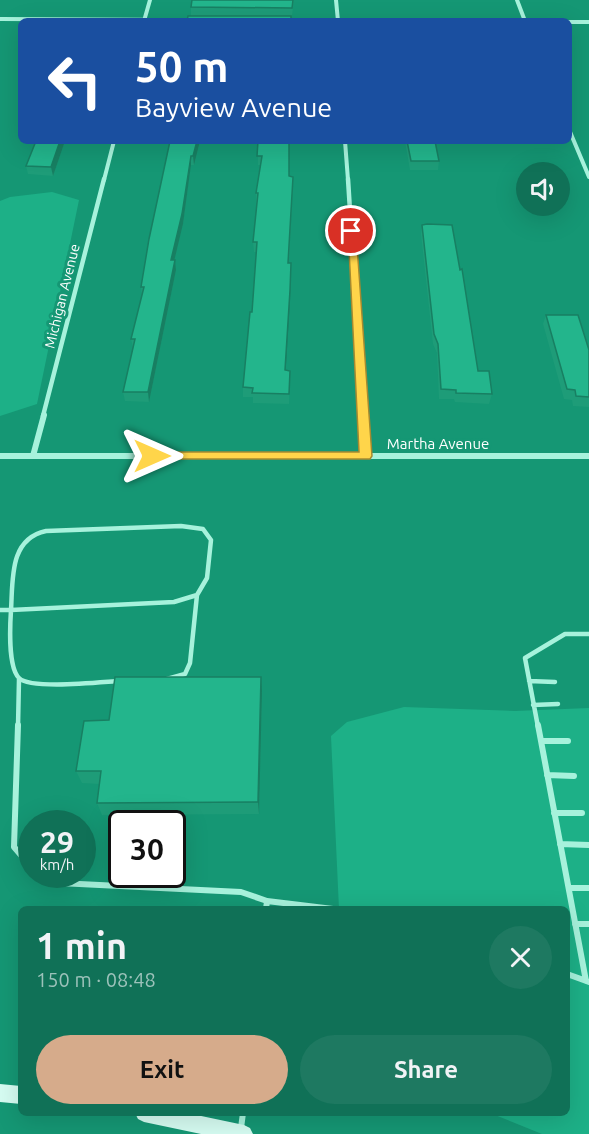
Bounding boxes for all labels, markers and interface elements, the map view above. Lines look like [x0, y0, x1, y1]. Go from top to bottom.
icon: left [36, 42, 114, 120]
text: 50 m [135, 43, 229, 90]
text: Bayview Avenue [135, 92, 332, 122]
map controls [516, 162, 570, 216]
button: sound [516, 162, 570, 216]
pin [325, 205, 376, 256]
icon: arrive [334, 214, 367, 247]
street label: Michigan Avenue [41, 242, 83, 350]
position arrow [120, 424, 184, 488]
street label: Martha Avenue [387, 435, 489, 452]
speed limit sign: 30 [108, 810, 186, 888]
text: 29 [40, 825, 74, 859]
text: km/h [40, 856, 74, 873]
text: 1 min [36, 925, 127, 966]
button: close [489, 926, 552, 989]
text: 150 m · 08:48 [36, 968, 156, 991]
button: Exit [36, 1035, 288, 1104]
button: Share [300, 1035, 552, 1104]

